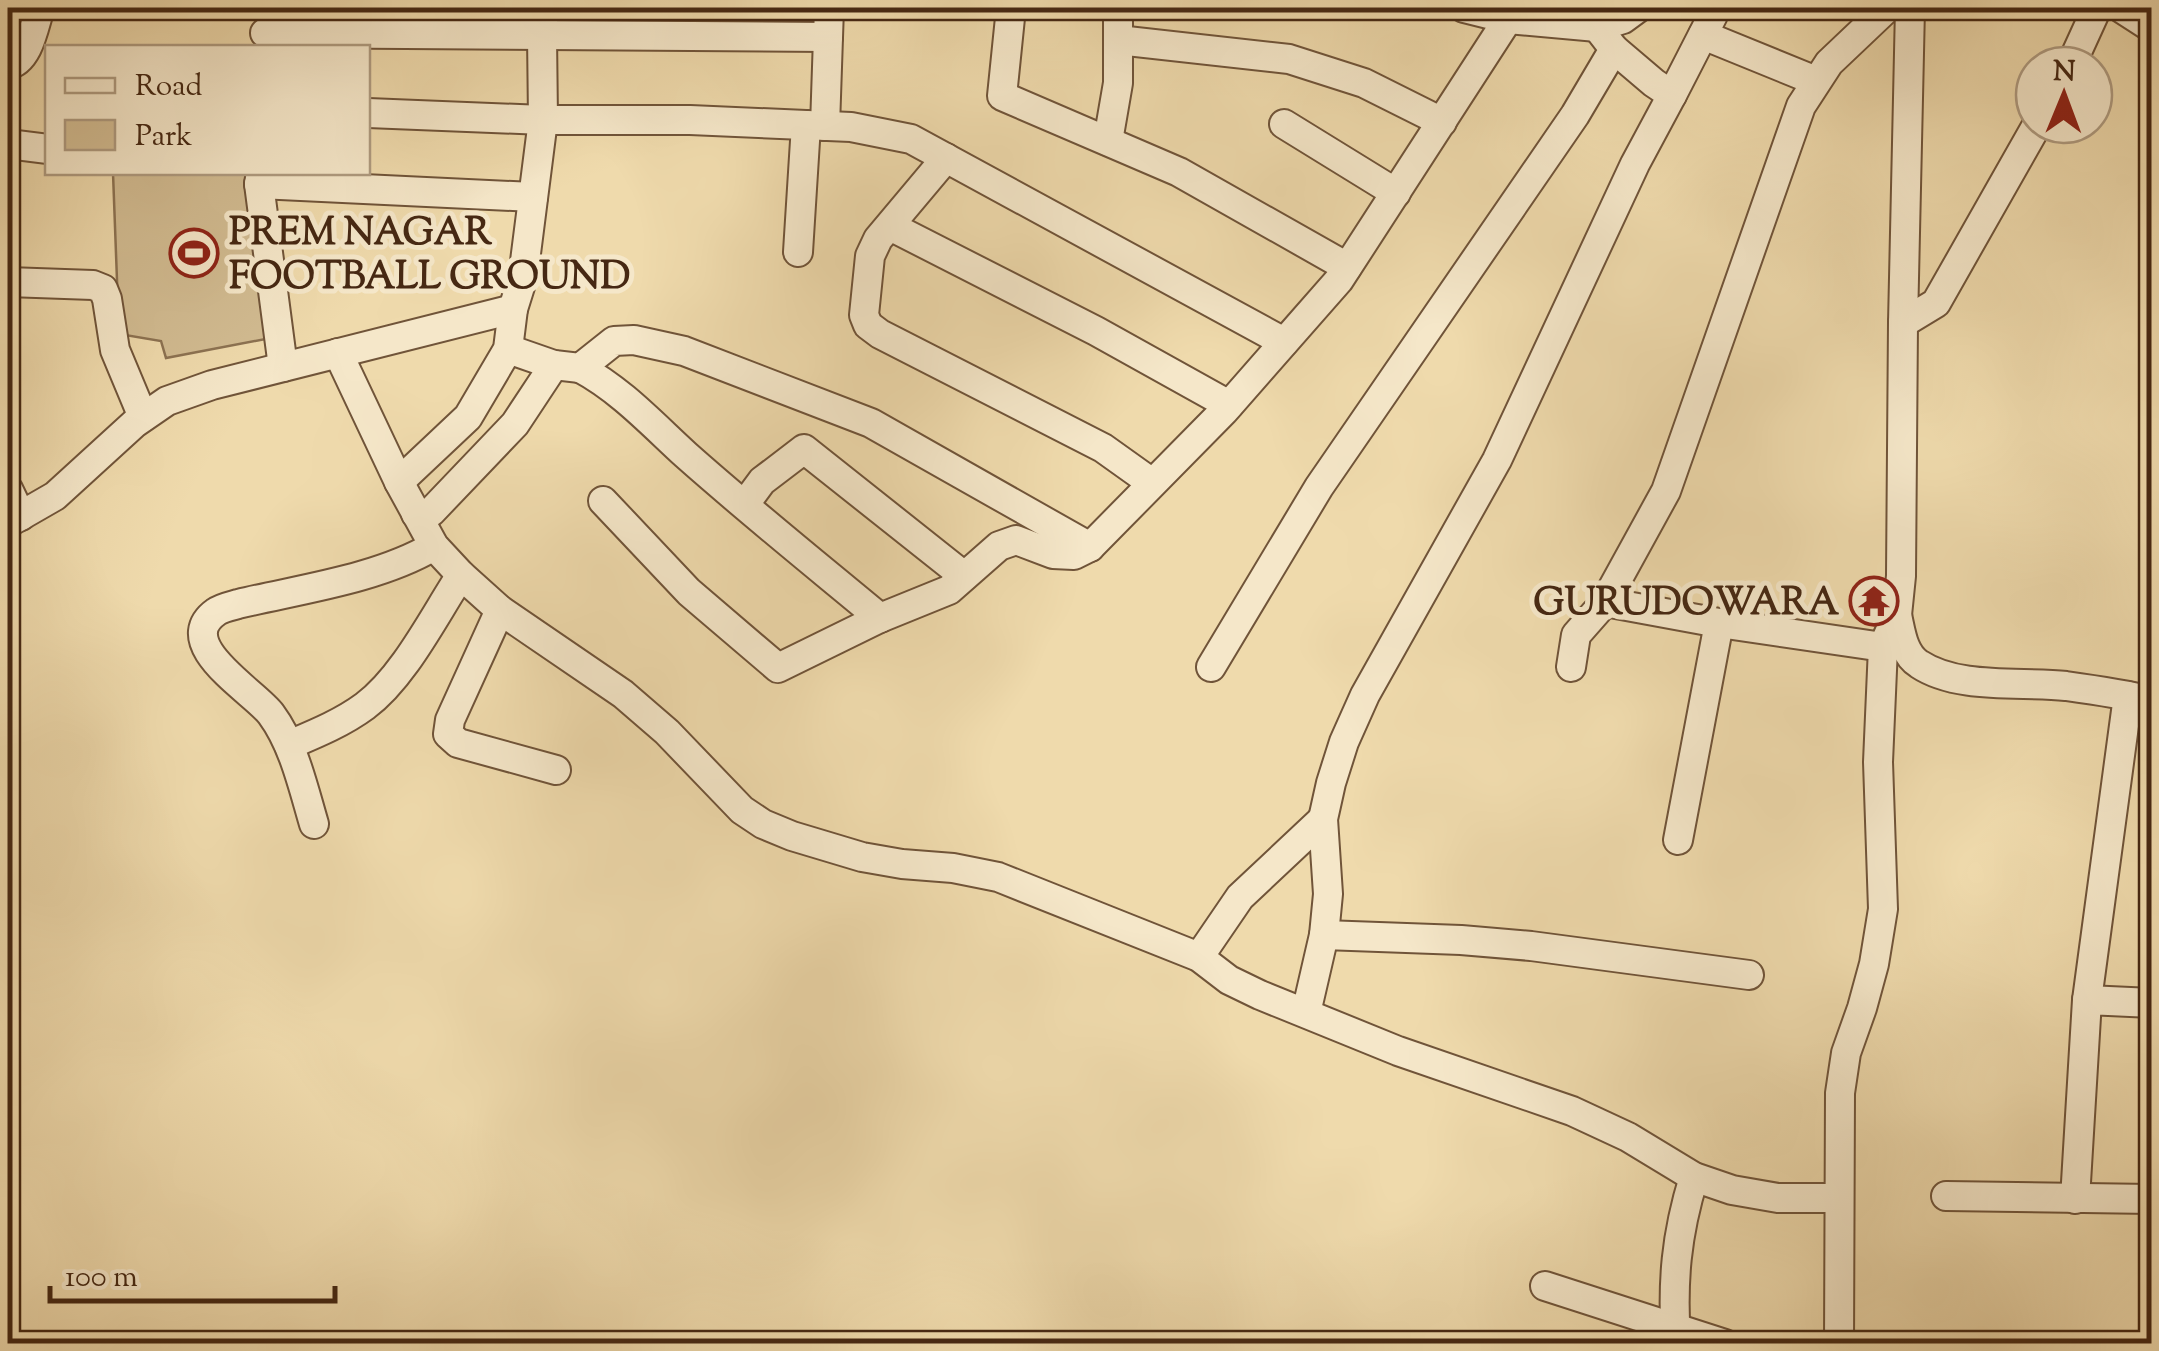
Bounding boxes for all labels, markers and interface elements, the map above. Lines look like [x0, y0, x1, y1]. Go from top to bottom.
legend [45, 45, 370, 175]
north arrow [2014, 45, 2114, 145]
text: N [2053, 53, 2076, 93]
text: Road [135, 66, 202, 109]
text: Park [135, 116, 192, 159]
place label: PREM NAGAR FOOTBALL GROUND [229, 208, 630, 306]
sports icon: PREM NAGAR FOOTBALL GROUND [168, 227, 220, 279]
temple icon: GURUDOWARA [1848, 575, 1900, 627]
place label: GURUDOWARA [1533, 578, 1839, 632]
scale bar [50, 1241, 335, 1303]
text: 100 m [65, 1257, 138, 1300]

